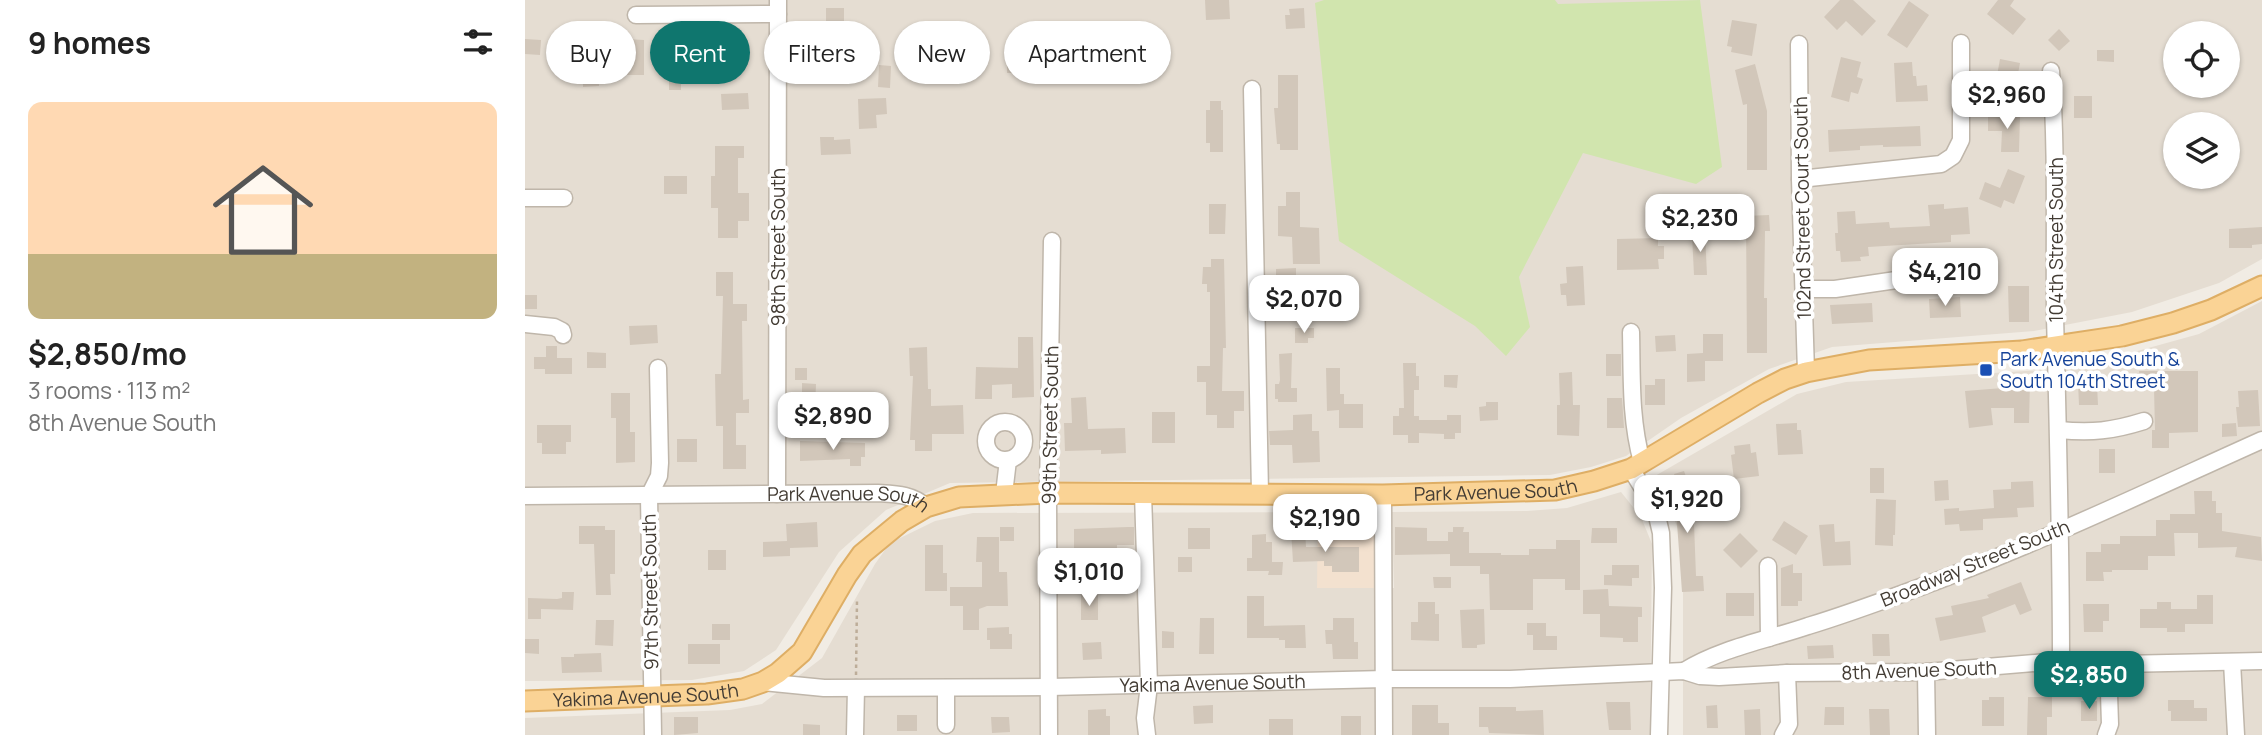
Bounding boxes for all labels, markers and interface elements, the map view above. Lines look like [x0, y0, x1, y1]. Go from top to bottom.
chip: Buy [546, 21, 636, 84]
chip: Rent [650, 21, 750, 84]
chip: Filters [764, 21, 880, 84]
chip: New [894, 21, 990, 84]
chip: Apartment [1004, 21, 1171, 84]
map controls [2163, 21, 2240, 189]
button: locate [2163, 21, 2240, 98]
text: 9 homes [28, 22, 151, 63]
icon: filters [459, 23, 497, 61]
pin: $2,960 [1950, 72, 2064, 131]
text: $2,960 [1968, 78, 2046, 110]
street label: 102nd Street Court South [1787, 96, 1817, 320]
button: layers [2163, 112, 2240, 189]
icon: home [200, 147, 326, 273]
street label: 104th Street South [2043, 157, 2069, 323]
street label: 98th Street South [765, 168, 791, 326]
pin: $2,230 [1643, 194, 1757, 254]
text: $2,230 [1661, 201, 1739, 233]
pin: $4,210 [1888, 248, 2002, 308]
text: $4,210 [1908, 255, 1982, 287]
pin: $2,070 [1247, 276, 1361, 335]
text: $2,070 [1265, 282, 1343, 314]
text: $2,850/mo [28, 333, 187, 374]
street label: 99th Street South [1036, 345, 1064, 505]
place label: Park Avenue South & South 104th Street [2000, 346, 2180, 394]
marker: Park Avenue South & South 104th Street [1978, 362, 1994, 378]
text: 3 rooms · 113 m² [28, 374, 191, 406]
pin: $2,890 [776, 392, 890, 452]
text: $2,890 [794, 399, 872, 431]
text: 8th Avenue South [28, 406, 216, 438]
street label: Park Avenue South [1413, 472, 1580, 507]
pin: $1,920 [1630, 476, 1744, 535]
street label: Park Avenue South [767, 480, 936, 518]
text: $1,920 [1650, 482, 1724, 514]
pin: $2,190 [1268, 494, 1382, 554]
text: $2,190 [1289, 501, 1361, 533]
street label: Broadway Street South [1877, 513, 2073, 613]
street label: 97th Street South [636, 514, 664, 670]
pin: $1,010 [1032, 548, 1146, 608]
text: $1,010 [1054, 555, 1124, 587]
pin: $2,850 [2032, 652, 2146, 711]
street label: 8th Avenue South [1841, 654, 1997, 686]
text: $2,850 [2050, 658, 2128, 690]
street label: Yakima Avenue South [1119, 668, 1306, 698]
street label: Yakima Avenue South [552, 677, 740, 713]

